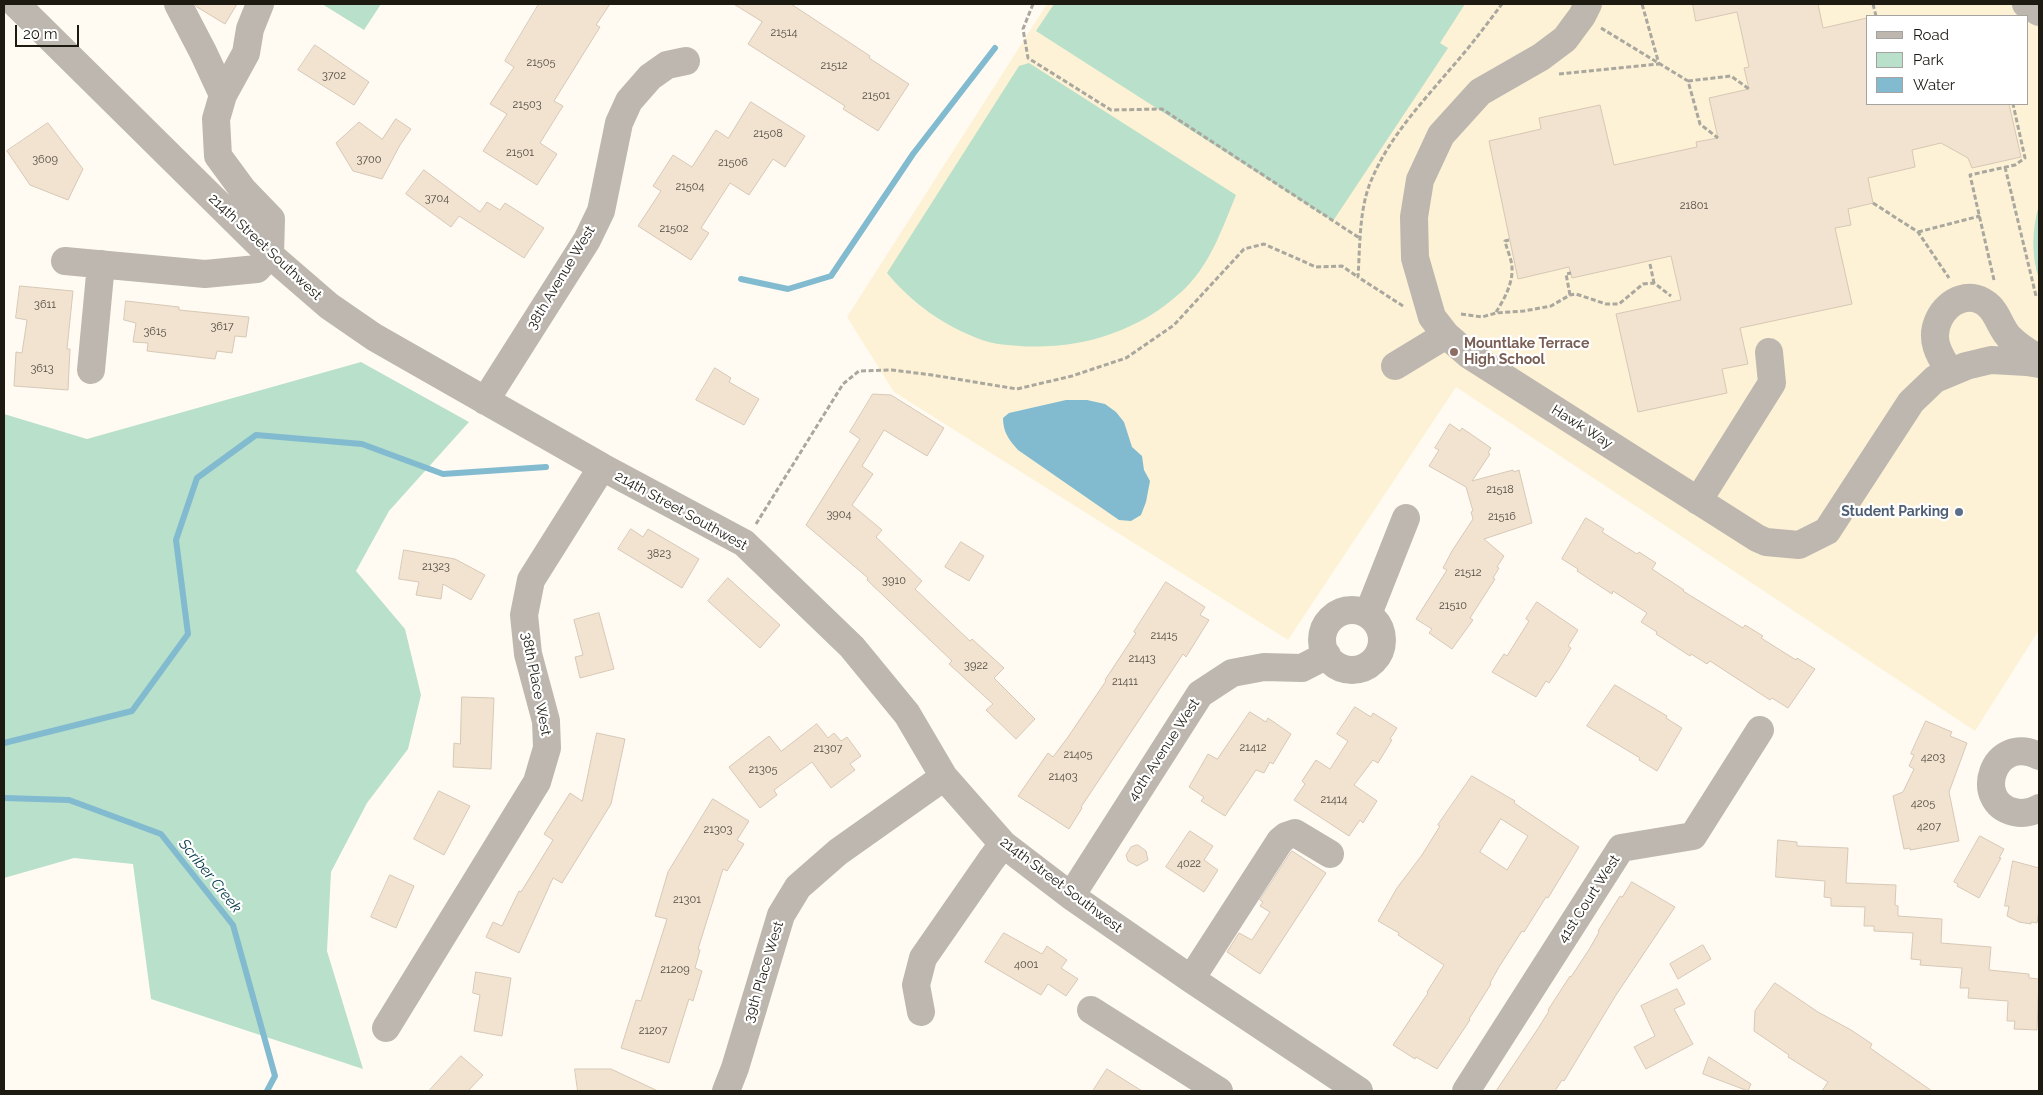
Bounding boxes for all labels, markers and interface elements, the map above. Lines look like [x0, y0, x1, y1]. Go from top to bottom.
scale bar [18, 15, 81, 47]
legend [1866, 15, 2028, 105]
text: 20 m [23, 25, 58, 43]
house number: 21514 [770, 26, 798, 40]
text: Road [1913, 26, 1949, 44]
text: Park [1913, 51, 1944, 69]
house number: 21505 [526, 56, 556, 70]
house number: 21512 [821, 59, 847, 73]
house number: 3702 [322, 69, 346, 83]
text: Water [1913, 76, 1955, 94]
house number: 21501 [862, 89, 890, 103]
house number: 21503 [512, 98, 542, 112]
house number: 21508 [753, 127, 783, 141]
house number: 21501 [506, 146, 534, 160]
house number: 3609 [32, 153, 58, 167]
house number: 3700 [356, 153, 382, 167]
house number: 21506 [718, 156, 748, 170]
house number: 21504 [675, 180, 705, 194]
street label: 214th Street Southwest [205, 190, 325, 304]
house number: 3704 [425, 192, 449, 206]
house number: 21801 [1680, 199, 1708, 213]
house number: 21502 [660, 222, 688, 236]
street label: 38th Avenue West [523, 223, 599, 333]
house number: 3611 [34, 298, 56, 312]
house number: 3617 [210, 320, 234, 334]
house number: 3615 [143, 325, 167, 339]
place label: Mountlake Terrace High School [1464, 336, 1589, 368]
marker: Mountlake Terrace High School [1448, 346, 1460, 358]
house number: 3613 [30, 362, 54, 376]
street label: Hawk Way [1548, 402, 1616, 452]
street label: 214th Street Southwest [612, 468, 750, 554]
house number: 21518 [1486, 483, 1514, 497]
place label: Student Parking [1841, 504, 1949, 520]
marker: Student Parking [1953, 506, 1965, 518]
house number: 3904 [826, 508, 852, 522]
house number: 21516 [1488, 510, 1516, 524]
house number: 3823 [647, 547, 671, 561]
house number: 21323 [422, 560, 450, 574]
house number: 21512 [1455, 566, 1481, 580]
house number: 3910 [882, 574, 906, 588]
house number: 21510 [1439, 599, 1467, 613]
house number: 21415 [1150, 629, 1178, 643]
street label: 38th Place West [518, 631, 554, 737]
house number: 21413 [1128, 652, 1156, 666]
house number: 3922 [964, 659, 988, 673]
house number: 21411 [1112, 675, 1138, 689]
street label: 40th Avenue West [1125, 696, 1203, 804]
house number: 21412 [1240, 741, 1266, 755]
house number: 21307 [814, 742, 842, 756]
house number: 21405 [1063, 748, 1093, 762]
house number: 4203 [1921, 751, 1945, 765]
house number: 21305 [748, 763, 778, 777]
house number: 21403 [1048, 770, 1078, 784]
house number: 21414 [1320, 793, 1348, 807]
house number: 4205 [1911, 797, 1935, 811]
house number: 4207 [1917, 820, 1941, 834]
house number: 21303 [704, 823, 732, 837]
street label: 214th Street Southwest [997, 834, 1125, 936]
water label: Scriber Creek [175, 836, 245, 916]
street label: 41st Court West [1554, 852, 1624, 946]
house number: 4022 [1177, 857, 1201, 871]
house number: 21301 [673, 893, 701, 907]
street label: 39th Place West [741, 919, 787, 1025]
house number: 4001 [1014, 958, 1038, 972]
house number: 21209 [660, 963, 690, 977]
house number: 21207 [639, 1024, 667, 1038]

